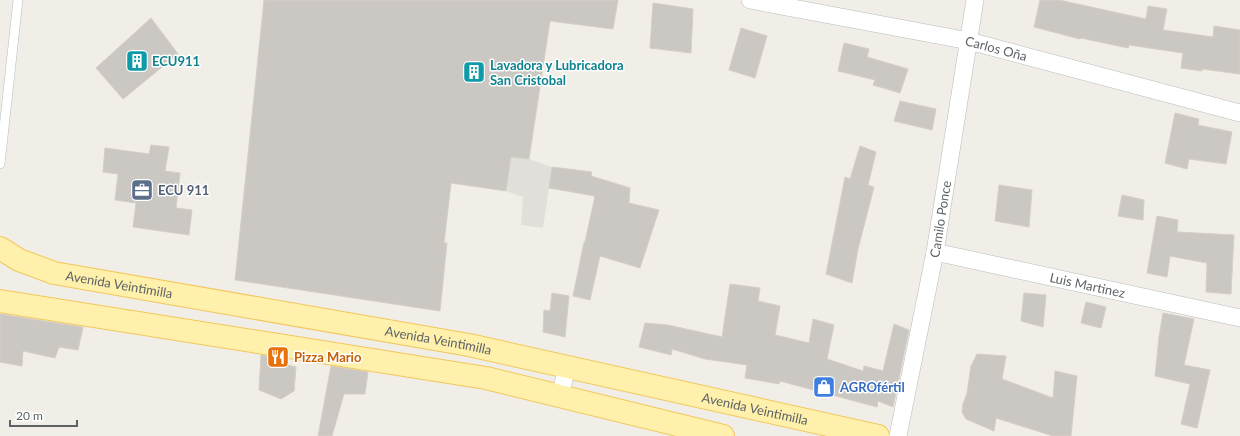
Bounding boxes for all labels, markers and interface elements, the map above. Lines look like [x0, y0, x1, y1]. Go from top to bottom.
street label: Carlos Oña [964, 32, 1029, 64]
building icon: ECU911 [124, 48, 150, 74]
place label: ECU911 [152, 53, 200, 69]
place label: Lavadora y Lubricadora San Cristobal [490, 57, 624, 88]
building icon: Lavadora y Lubricadora San Cristobal [461, 59, 487, 85]
office icon: ECU 911 [129, 177, 155, 203]
street label: Camilo Ponce [926, 179, 954, 259]
place label: ECU 911 [158, 182, 209, 198]
street label: Avenida Veintimilla [65, 267, 174, 301]
street label: Luis Martinez [1048, 269, 1127, 301]
street label: Avenida Veintimilla [384, 323, 493, 358]
restaurant icon: Pizza Mario [265, 344, 291, 370]
place label: Pizza Mario [294, 349, 362, 365]
shop icon: AGROfértil [811, 374, 837, 400]
place label: AGROfértil [839, 379, 905, 395]
street label: Avenida Veintimilla [700, 389, 810, 428]
scale bar [10, 402, 77, 428]
text: 20 m [16, 408, 43, 423]

